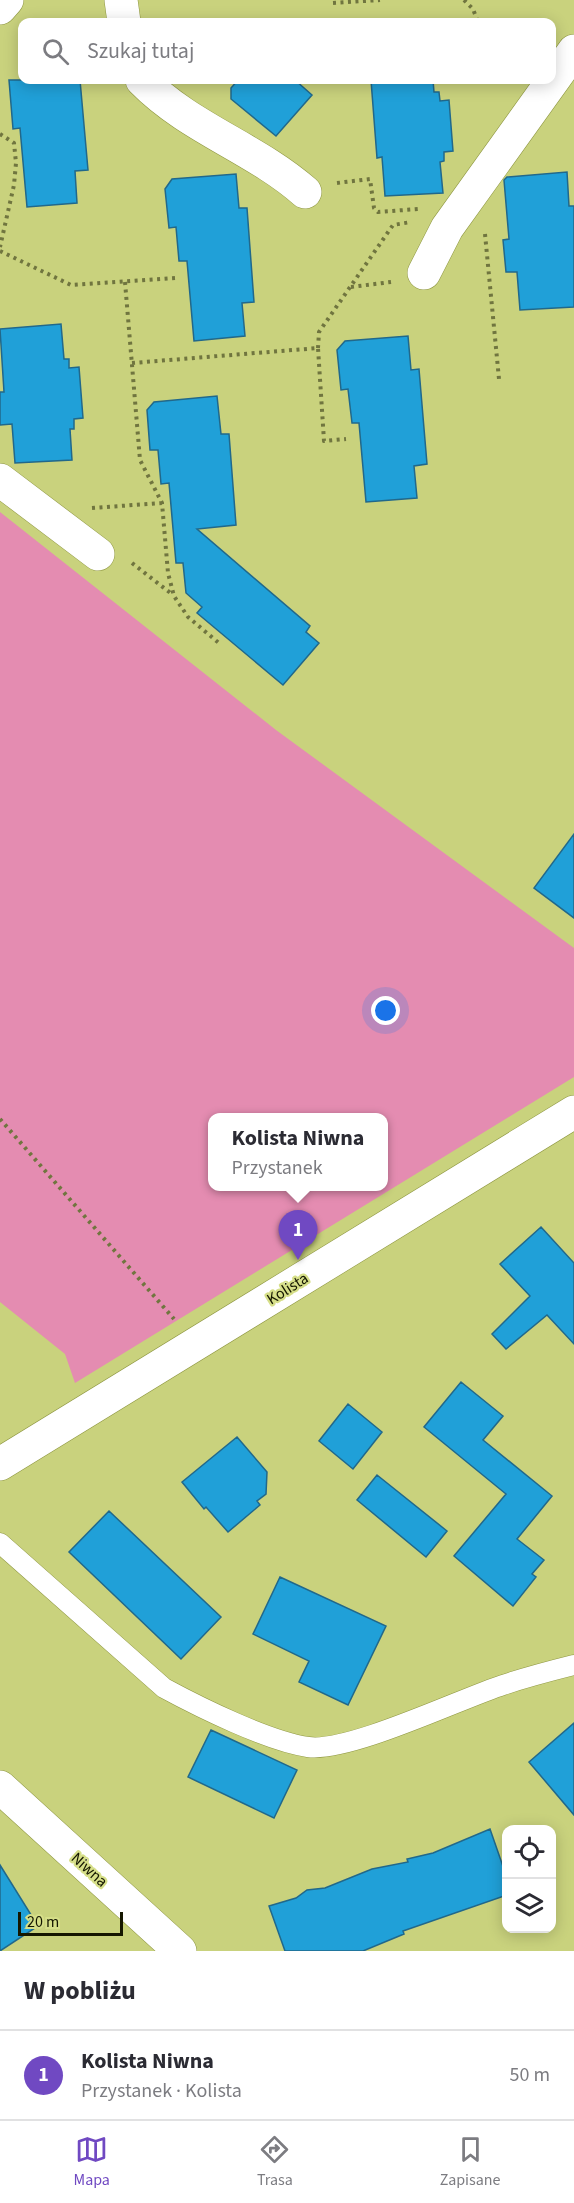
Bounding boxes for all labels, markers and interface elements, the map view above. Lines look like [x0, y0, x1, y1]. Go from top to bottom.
search box [18, 18, 556, 84]
icon: search [39, 35, 72, 68]
text: Szukaj tutaj [87, 35, 194, 67]
your location [371, 996, 400, 1025]
popup [208, 1113, 388, 1191]
text: Kolista Niwna [232, 1122, 364, 1154]
text: Przystanek [232, 1154, 323, 1182]
pin: 1 [278, 1210, 318, 1260]
street label: Kolista [262, 1268, 313, 1310]
map controls [502, 1825, 556, 1933]
button: locate [502, 1825, 556, 1879]
street label: Niwna [66, 1847, 113, 1892]
button: layers [502, 1879, 556, 1933]
scale bar [18, 1909, 123, 1936]
text: 20 m [27, 1911, 59, 1933]
text: W pobliżu [24, 1972, 136, 2009]
text: Kolista Niwna [81, 2045, 214, 2077]
text: 1 [38, 2061, 49, 2089]
text: 50 m [510, 2061, 550, 2089]
text: Przystanek · Kolista [81, 2077, 242, 2105]
tab: Mapa [74, 2133, 110, 2191]
tab: Trasa [257, 2133, 293, 2191]
tab: Zapisane [440, 2133, 500, 2191]

